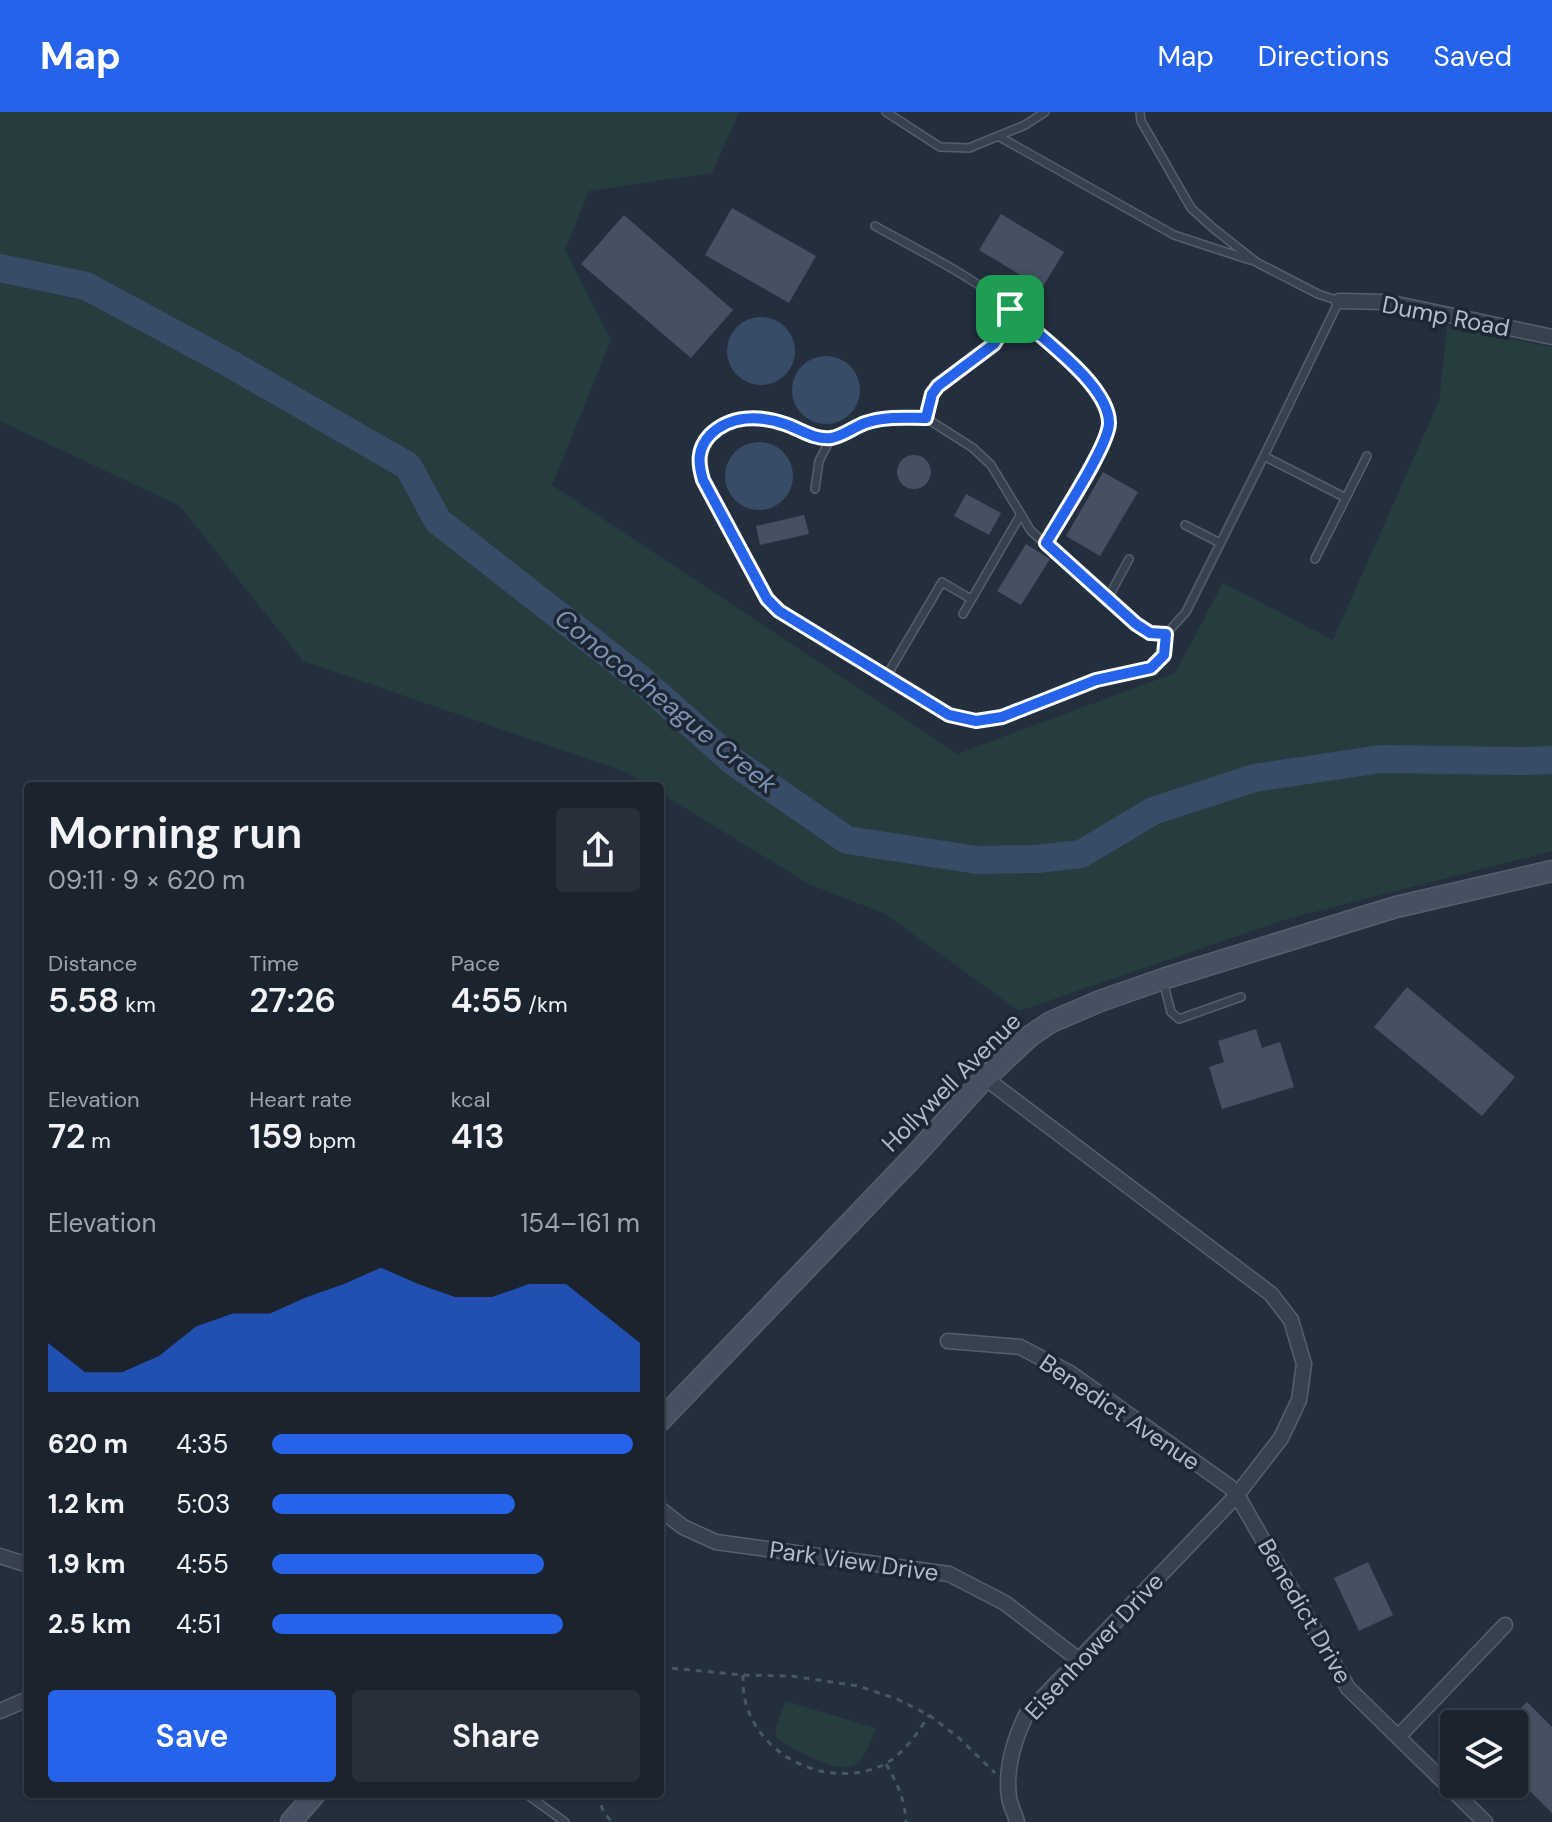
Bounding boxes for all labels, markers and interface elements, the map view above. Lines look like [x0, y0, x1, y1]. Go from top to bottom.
text: Map [40, 31, 121, 81]
text: Map [1157, 38, 1214, 75]
text: Directions [1258, 38, 1390, 75]
text: Saved [1434, 38, 1512, 75]
pin [976, 275, 1044, 343]
icon: arrive [988, 287, 1032, 331]
street label: Dump Road [1380, 288, 1512, 344]
water label: Conococheague Creek [548, 601, 785, 802]
text: Morning run [48, 804, 302, 862]
button: share [556, 808, 640, 892]
text: 09:11 · 9 × 620 m [48, 863, 245, 897]
text: Distance [48, 949, 137, 978]
text: Time [249, 949, 299, 978]
text: Pace [451, 949, 500, 978]
text: 5.58 [48, 978, 119, 1023]
text: 27:26 [249, 978, 336, 1023]
text: 4:55 [451, 978, 523, 1023]
text: km [119, 990, 156, 1019]
text: /km [523, 990, 568, 1019]
street label: Hollywell Avenue [875, 1006, 1027, 1158]
text: Elevation [48, 1085, 140, 1114]
text: Heart rate [249, 1085, 352, 1114]
text: kcal [451, 1085, 490, 1114]
text: 72 [48, 1114, 85, 1159]
text: 159 [249, 1114, 303, 1159]
text: 413 [451, 1114, 505, 1159]
text: m [85, 1126, 111, 1155]
text: bpm [303, 1126, 356, 1155]
text: Elevation [48, 1206, 156, 1240]
text: 154–161 m [520, 1206, 640, 1240]
street label: Benedict Avenue [1034, 1347, 1206, 1477]
text: 620 m [48, 1427, 128, 1461]
text: 4:35 [176, 1427, 228, 1461]
text: 1.2 km [48, 1487, 125, 1521]
text: 5:03 [176, 1487, 230, 1521]
street label: Benedict Drive [1251, 1533, 1359, 1689]
street label: Park View Drive [768, 1534, 940, 1588]
text: 1.9 km [48, 1547, 125, 1581]
text: 4:55 [176, 1547, 229, 1581]
street label: Eisenhower Drive [1018, 1566, 1170, 1726]
text: 2.5 km [48, 1607, 131, 1641]
text: 4:51 [176, 1607, 221, 1641]
button: Save [48, 1690, 336, 1782]
button: Share [352, 1690, 640, 1782]
map controls [1440, 1710, 1528, 1798]
button: layers [1440, 1710, 1528, 1798]

